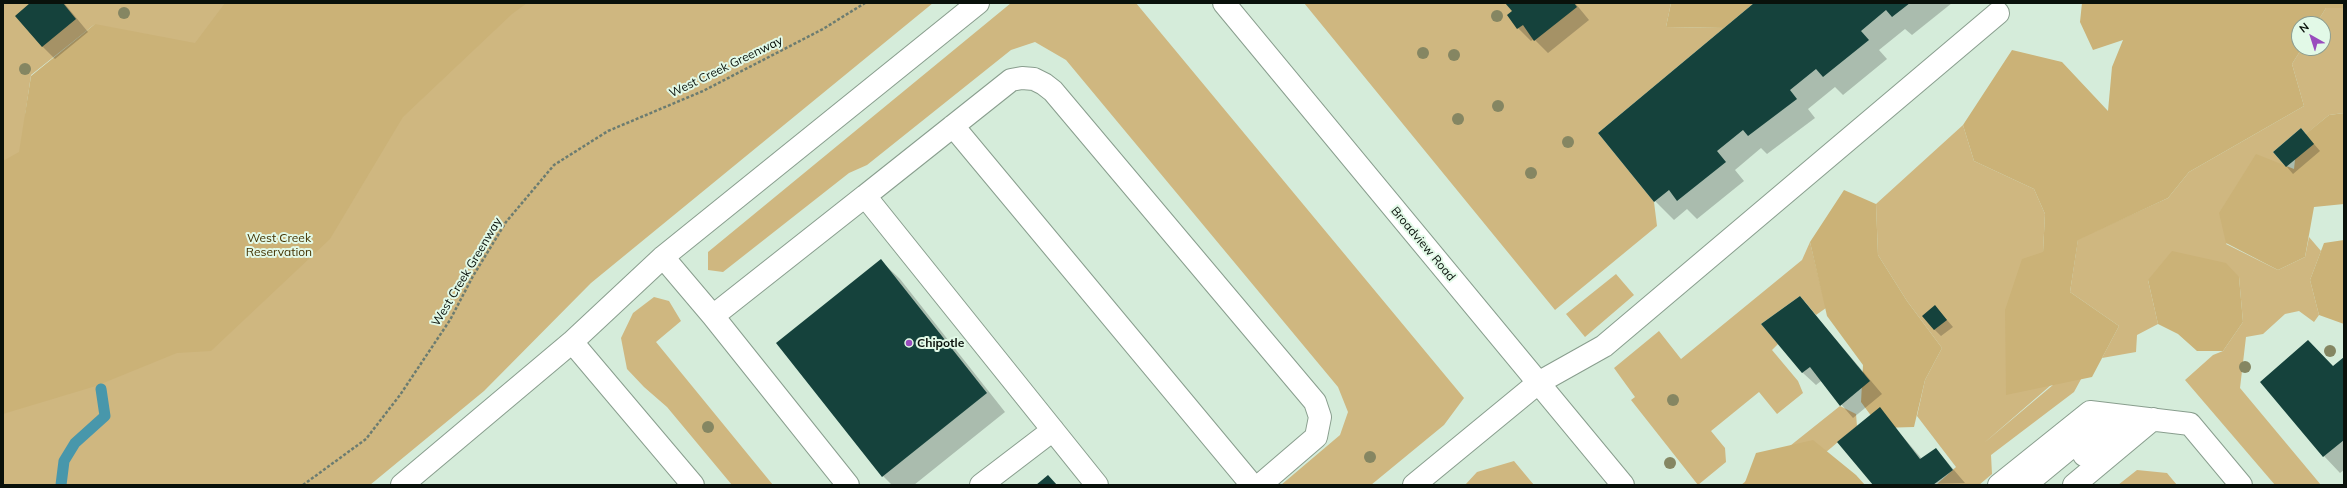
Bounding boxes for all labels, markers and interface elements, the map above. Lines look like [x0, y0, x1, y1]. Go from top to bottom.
north arrow [2291, 16, 2331, 56]
text: N [2296, 19, 2312, 36]
street label: West Creek Greenway [667, 33, 785, 101]
street label: Broadview Road [1388, 204, 1458, 284]
street label: West Creek Greenway [429, 215, 505, 329]
park label: West Creek Reservation [246, 231, 312, 259]
place label: Chipotle [917, 336, 964, 350]
marker: Chipotle [904, 338, 914, 348]

